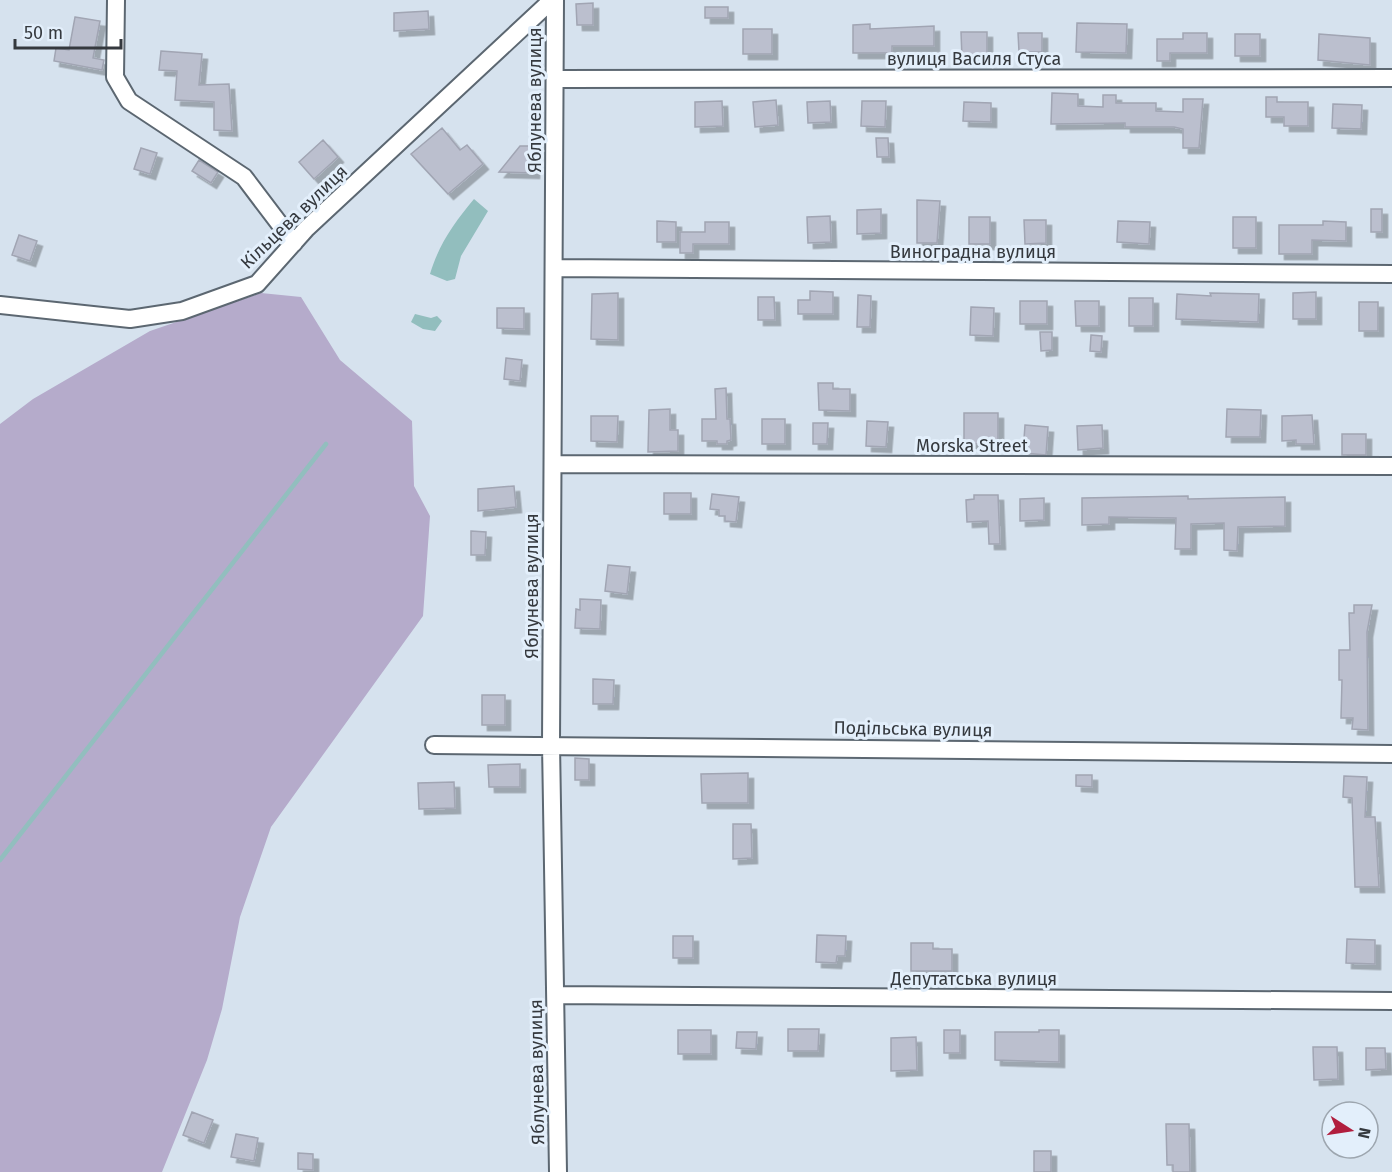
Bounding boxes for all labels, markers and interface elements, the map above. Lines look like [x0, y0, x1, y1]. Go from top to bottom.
scale bar [15, 12, 122, 50]
text: 50 m [24, 22, 63, 44]
street label: Яблунева вулиця [524, 27, 546, 173]
street label: вулиця Василя Стуса [887, 48, 1061, 70]
street label: Кільцева вулиця [236, 160, 352, 274]
street label: Виноградна вулиця [890, 241, 1056, 263]
street label: Morska Street [916, 435, 1028, 457]
street label: Яблунева вулиця [521, 513, 543, 659]
street label: Подільська вулиця [833, 717, 993, 741]
street label: Депутатська вулиця [890, 968, 1057, 990]
street label: Яблунева вулиця [525, 999, 549, 1145]
north arrow [1320, 1100, 1380, 1160]
text: N [1354, 1126, 1375, 1140]

